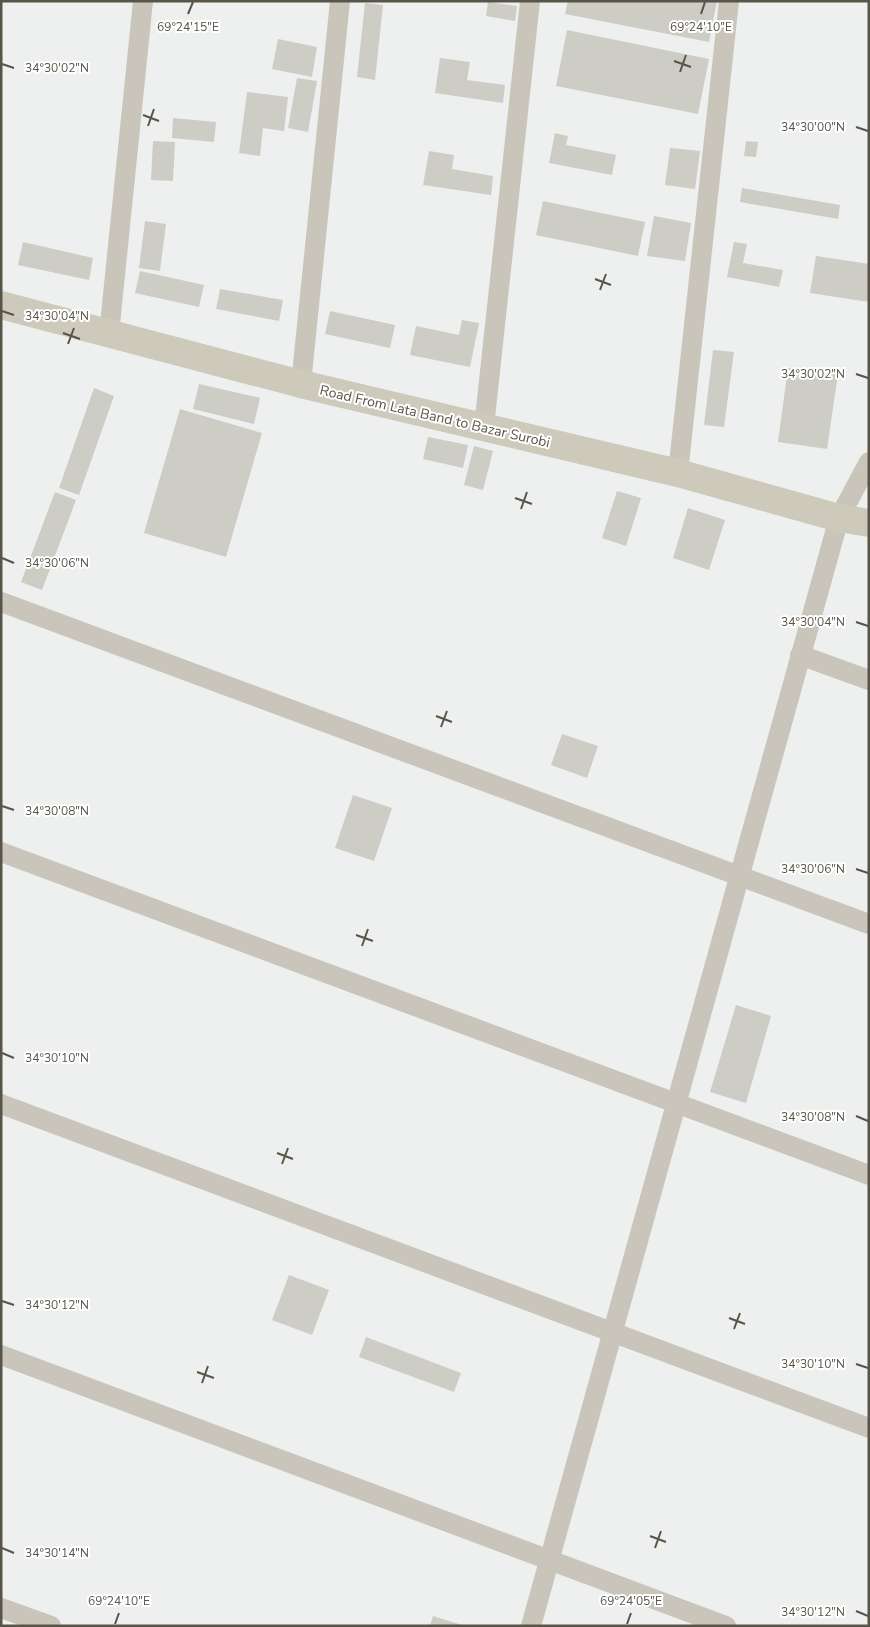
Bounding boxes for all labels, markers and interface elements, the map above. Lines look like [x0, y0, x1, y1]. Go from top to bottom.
text: 69°24'15"E [157, 19, 219, 35]
text: 69°24'10"E [670, 19, 732, 35]
text: 34°30'02"N [25, 60, 89, 76]
text: 34°30'00"N [781, 119, 845, 135]
text: 34°30'04"N [25, 308, 89, 324]
text: 34°30'02"N [781, 366, 845, 382]
street label: Road From Lata Band to Bazar Surobi [318, 381, 552, 452]
text: 34°30'06"N [25, 555, 89, 571]
text: 34°30'04"N [781, 614, 845, 630]
text: 34°30'08"N [25, 803, 89, 819]
text: 34°30'06"N [781, 861, 845, 877]
text: 34°30'10"N [25, 1050, 89, 1066]
text: 34°30'08"N [781, 1109, 845, 1125]
text: 34°30'12"N [25, 1297, 89, 1313]
text: 34°30'10"N [781, 1356, 845, 1372]
text: 34°30'14"N [25, 1545, 89, 1561]
text: 69°24'10"E [88, 1593, 150, 1609]
text: 69°24'05"E [600, 1593, 662, 1609]
text: 34°30'12"N [781, 1604, 845, 1620]

